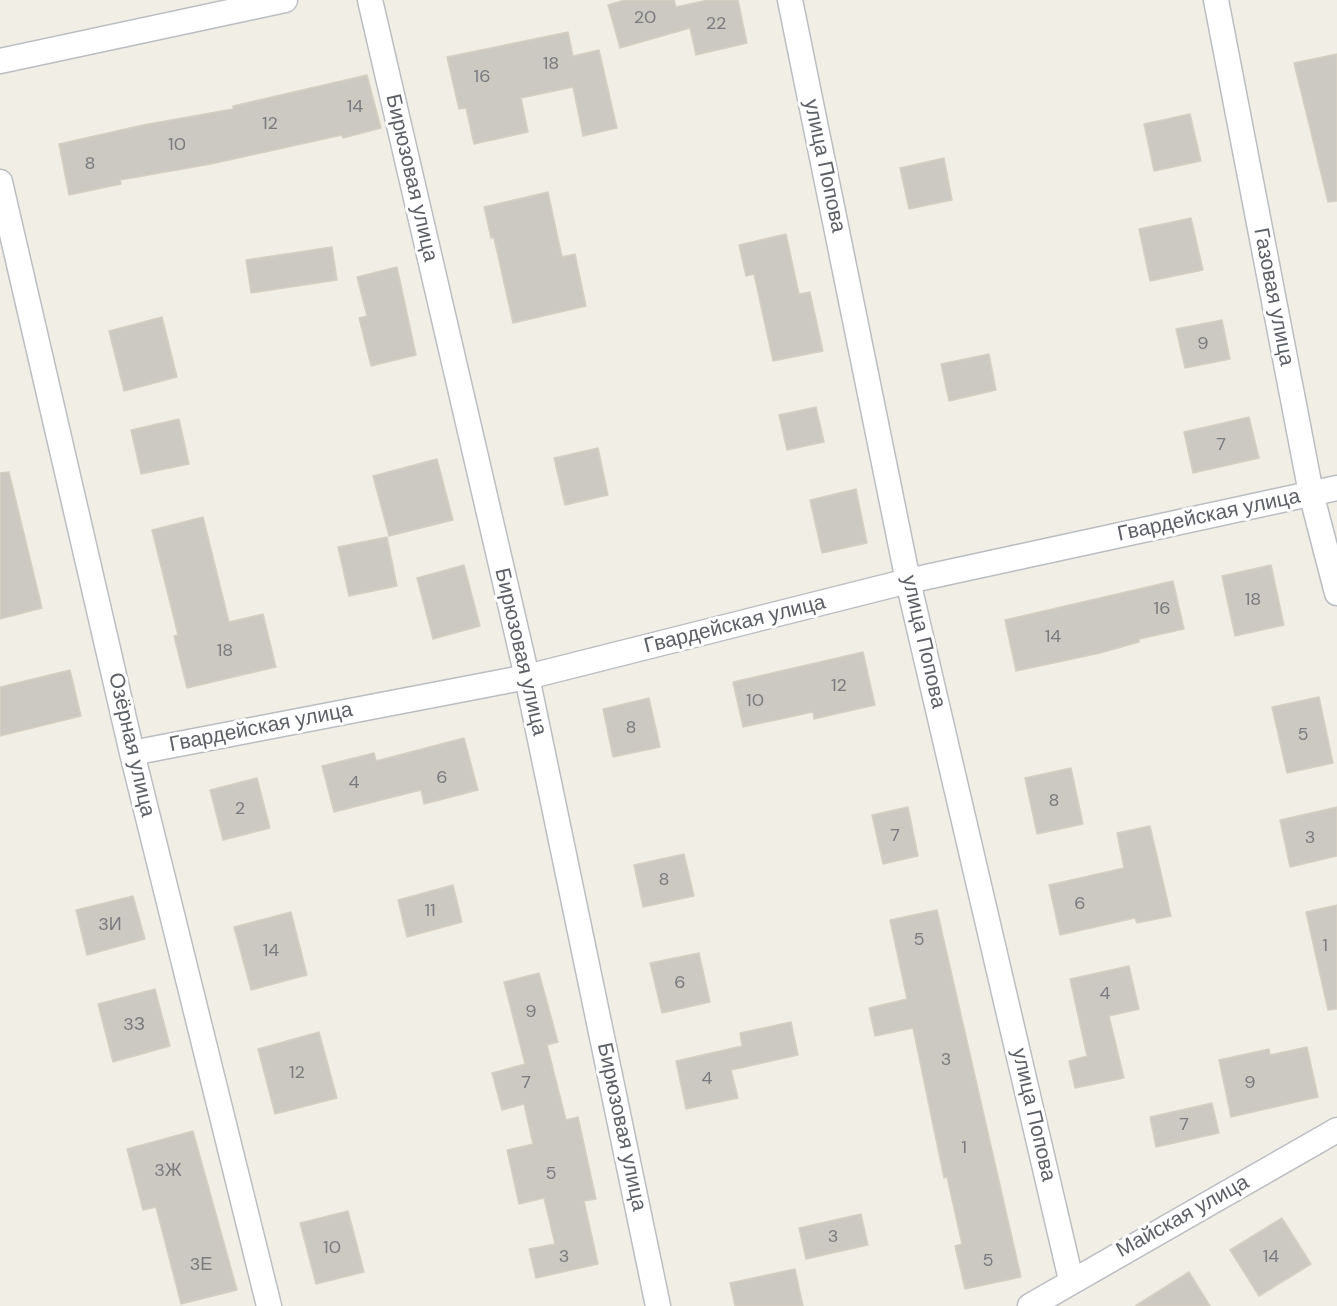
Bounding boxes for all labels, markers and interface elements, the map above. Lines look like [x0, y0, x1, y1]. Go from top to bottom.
house number: 20 [634, 7, 656, 29]
house number: 22 [706, 13, 726, 35]
house number: 18 [543, 53, 559, 75]
house number: 16 [474, 66, 490, 88]
street label: Бирюзовая улица [379, 92, 443, 264]
house number: 14 [347, 96, 363, 118]
street label: улица Попова [798, 97, 850, 235]
house number: 12 [262, 113, 278, 135]
house number: 10 [168, 134, 186, 156]
house number: 8 [85, 153, 95, 175]
street label: Газовая улица [1247, 226, 1299, 368]
house number: 9 [1197, 333, 1209, 355]
house number: 7 [1216, 434, 1226, 456]
street label: Гвардейская улица [1115, 484, 1303, 548]
street label: Бирюзовая улица [488, 566, 552, 738]
street label: улица Попова [895, 573, 951, 711]
house number: 18 [1245, 589, 1261, 611]
street label: Гвардейская улица [642, 590, 828, 660]
house number: 16 [1154, 598, 1170, 620]
house number: 14 [1045, 626, 1061, 648]
house number: 18 [217, 640, 233, 662]
street label: Озёрная улица [102, 670, 160, 820]
house number: 12 [831, 675, 847, 697]
house number: 10 [746, 690, 764, 712]
street label: Гвардейская улица [167, 698, 355, 758]
house number: 8 [626, 717, 636, 739]
house number: 5 [1298, 724, 1308, 746]
house number: 6 [436, 767, 448, 789]
house number: 4 [349, 772, 359, 794]
house number: 8 [1049, 790, 1059, 812]
house number: 2 [235, 798, 245, 820]
house number: 7 [890, 825, 900, 847]
house number: 3 [1305, 827, 1315, 849]
house number: 8 [659, 869, 669, 891]
house number: 6 [1074, 893, 1086, 915]
house number: 11 [424, 900, 436, 922]
house number: 3И [98, 914, 122, 936]
house number: 5 [914, 929, 924, 951]
house number: 1 [1322, 935, 1328, 957]
house number: 14 [263, 940, 279, 962]
house number: 6 [674, 972, 686, 994]
house number: 4 [1100, 983, 1110, 1005]
house number: 9 [525, 1001, 537, 1023]
house number: 3З [123, 1014, 145, 1036]
street label: Бирюзовая улица [591, 1041, 651, 1213]
street label: улица Попова [1005, 1046, 1061, 1184]
house number: 3 [941, 1049, 951, 1071]
house number: 12 [289, 1062, 305, 1084]
house number: 4 [702, 1068, 712, 1090]
house number: 7 [521, 1072, 531, 1094]
house number: 9 [1244, 1072, 1256, 1094]
house number: 7 [1179, 1114, 1189, 1136]
house number: 1 [961, 1137, 967, 1159]
house number: 3Ж [154, 1160, 182, 1182]
house number: 5 [546, 1163, 556, 1185]
street label: Майская улица [1112, 1170, 1254, 1264]
house number: 3 [828, 1226, 838, 1248]
house number: 10 [323, 1237, 341, 1259]
house number: 3 [559, 1246, 569, 1268]
house number: 14 [1263, 1246, 1279, 1268]
house number: 5 [983, 1250, 993, 1272]
house number: 3Е [190, 1254, 212, 1276]

